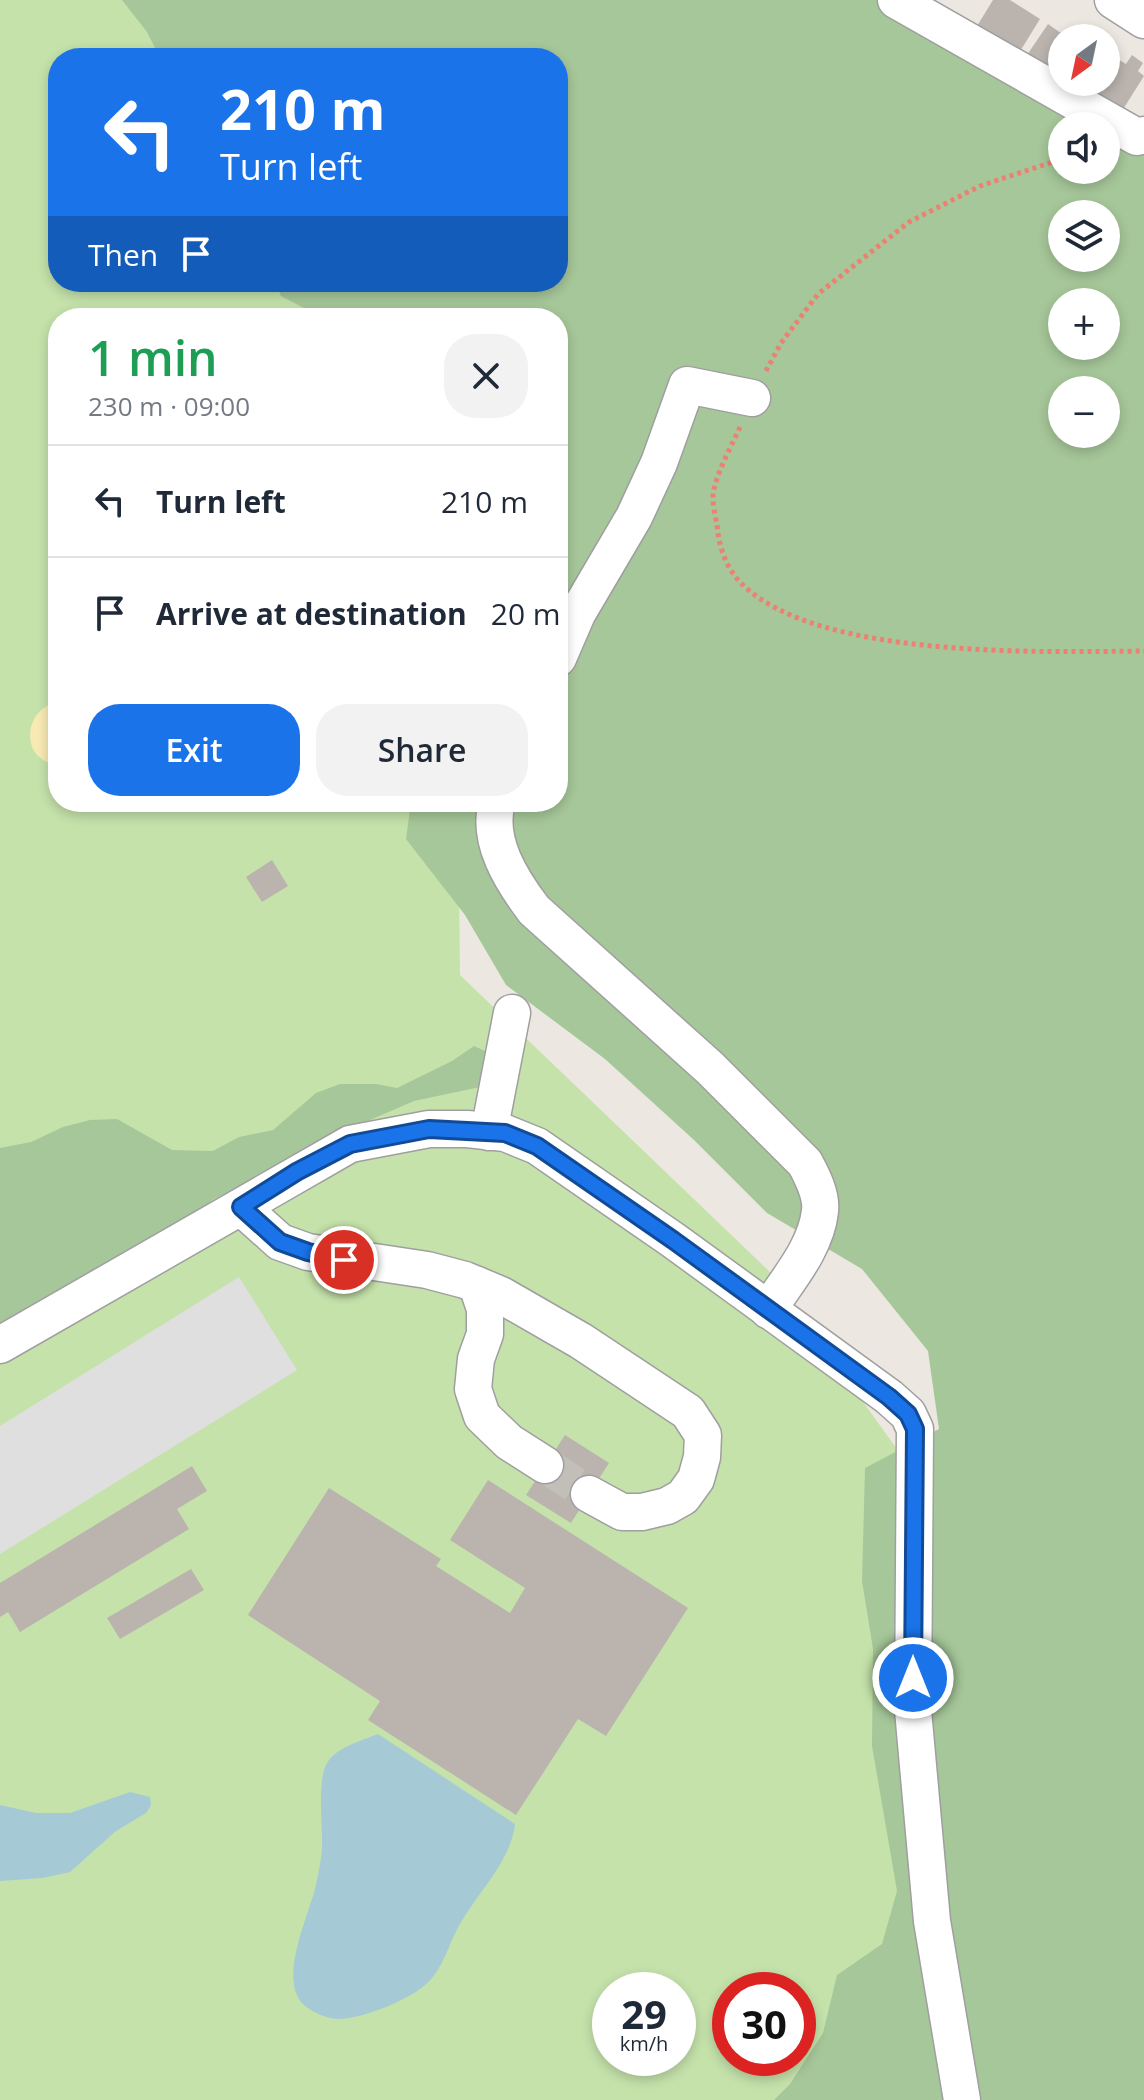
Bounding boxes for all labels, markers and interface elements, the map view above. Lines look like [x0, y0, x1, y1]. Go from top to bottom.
north arrow [1048, 24, 1120, 96]
map controls [1048, 24, 1120, 448]
text: 210 m [220, 70, 386, 146]
icon: left [88, 80, 192, 184]
button: sound [1048, 112, 1120, 184]
text: Turn left [220, 142, 362, 191]
button: layers [1048, 200, 1120, 272]
icon: arrive [174, 232, 218, 276]
text: Then [88, 234, 158, 275]
button: + [1048, 288, 1120, 360]
text: 1 min [88, 325, 218, 390]
button: close [444, 334, 528, 418]
button: − [1048, 376, 1120, 448]
text: 230 m · 09:00 [88, 388, 250, 424]
icon: left [88, 479, 132, 523]
text: Turn left [156, 481, 286, 522]
text: 210 m [441, 481, 528, 522]
icon: arrive [88, 591, 132, 635]
text: Arrive at destination [156, 593, 467, 634]
text: 20 m [491, 593, 561, 634]
button: Exit [88, 704, 300, 796]
button: Share [316, 704, 528, 796]
pin [310, 1226, 378, 1294]
icon: arrive [322, 1238, 366, 1282]
position arrow [871, 1636, 955, 1720]
speed limit sign: 30 [712, 1972, 816, 2076]
text: 29 [621, 1986, 667, 2041]
text: km/h [620, 2030, 668, 2057]

